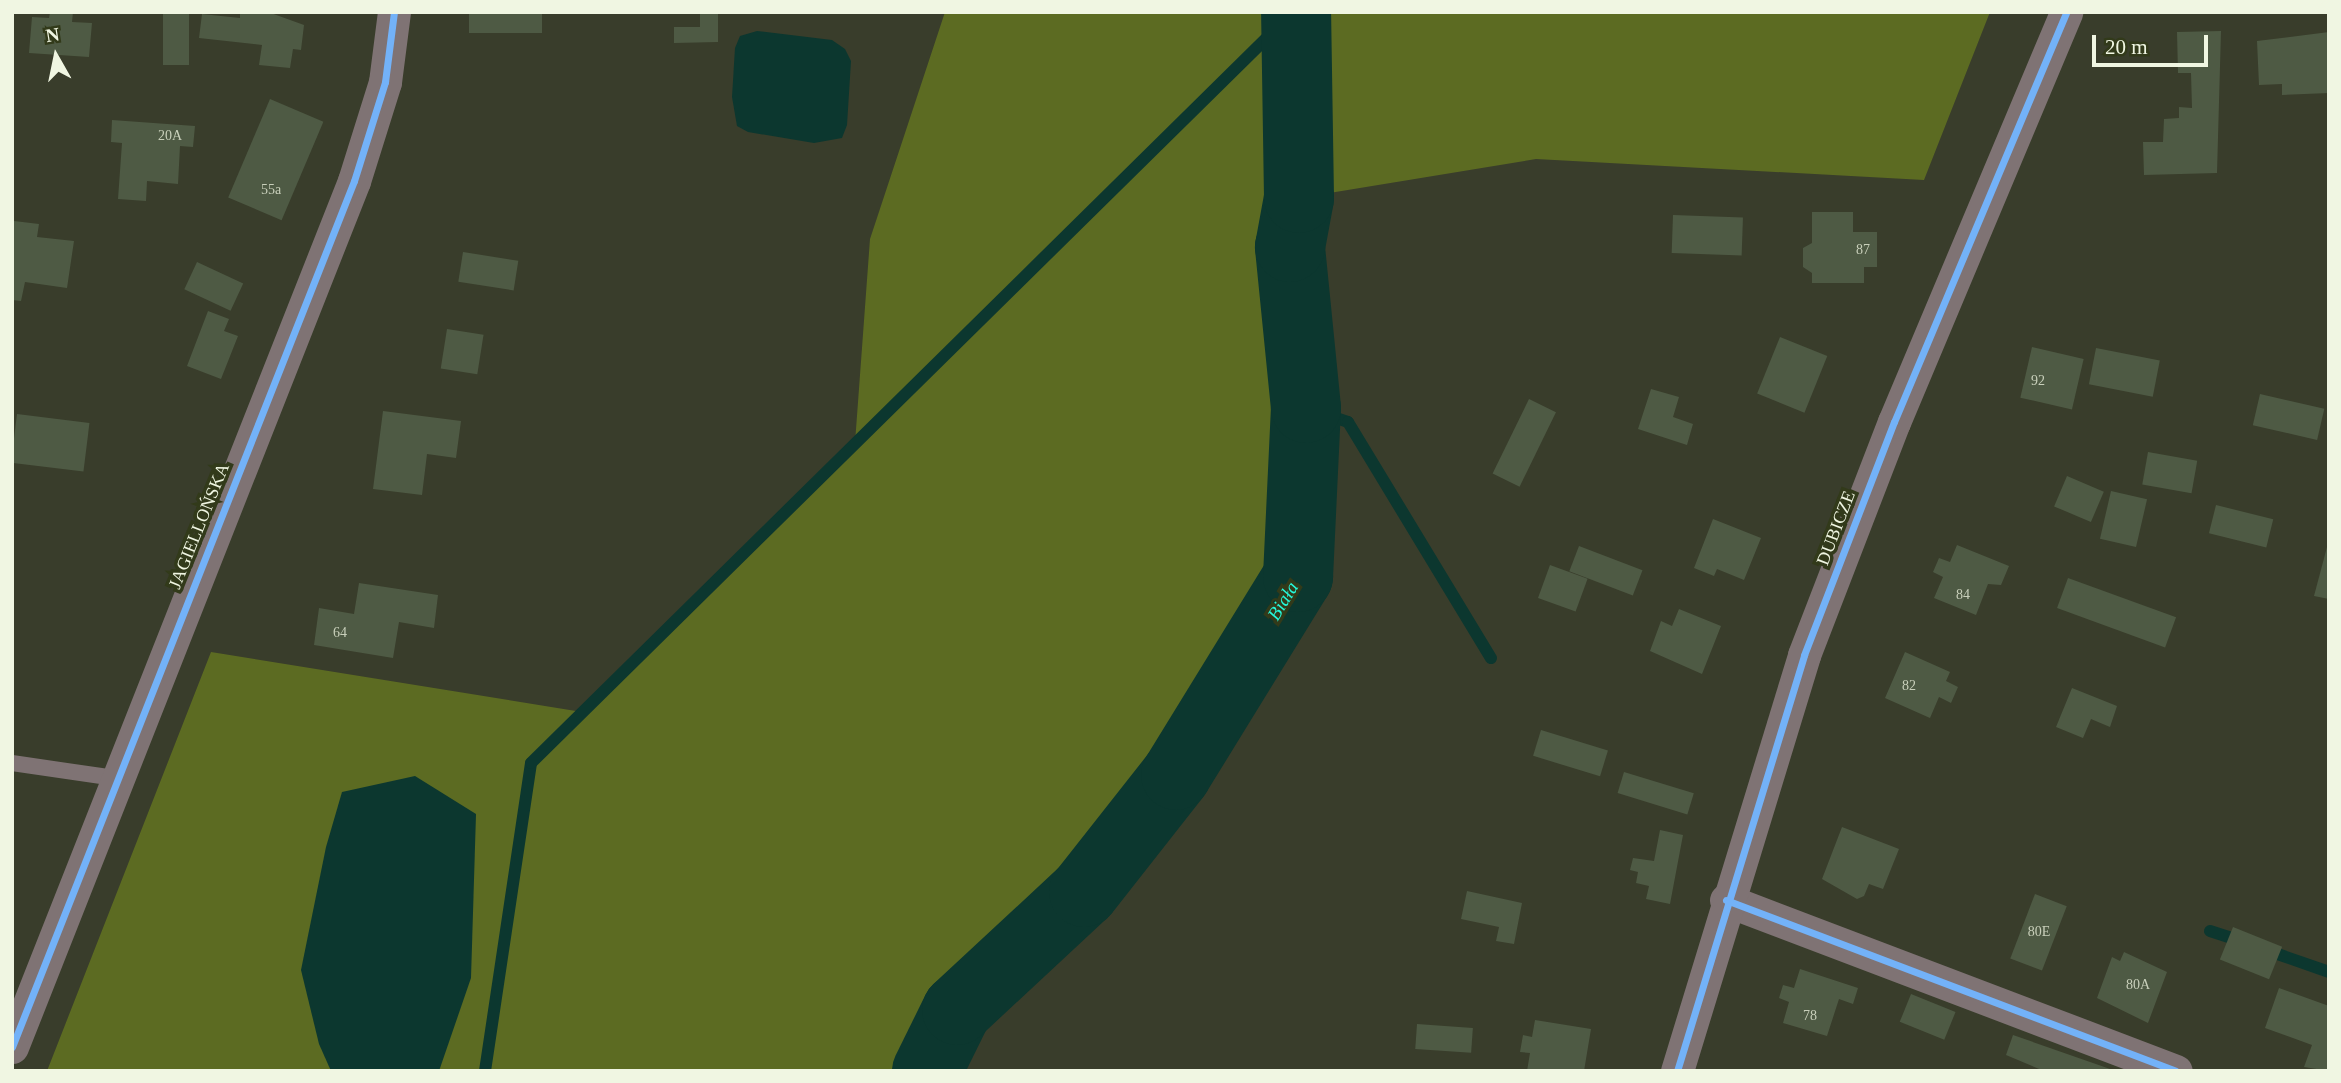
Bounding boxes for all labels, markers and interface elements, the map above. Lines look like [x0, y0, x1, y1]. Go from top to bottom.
north arrow [21, 21, 91, 91]
scale bar [2096, 21, 2212, 65]
text: N [44, 23, 61, 46]
text: 20 m [2105, 35, 2148, 59]
house number: 20A [158, 128, 182, 144]
house number: 55a [261, 182, 281, 198]
house number: 87 [1856, 242, 1870, 258]
house number: 92 [2031, 373, 2045, 389]
street label: JAGIELLOŃSKA [164, 460, 234, 592]
street label: DUBICZE [1812, 488, 1860, 568]
water label: Biała [1263, 577, 1303, 625]
house number: 84 [1956, 587, 1970, 603]
house number: 64 [333, 625, 347, 641]
house number: 82 [1902, 678, 1916, 694]
house number: 80E [2028, 924, 2050, 940]
house number: 80A [2126, 977, 2150, 993]
house number: 78 [1803, 1008, 1817, 1024]

